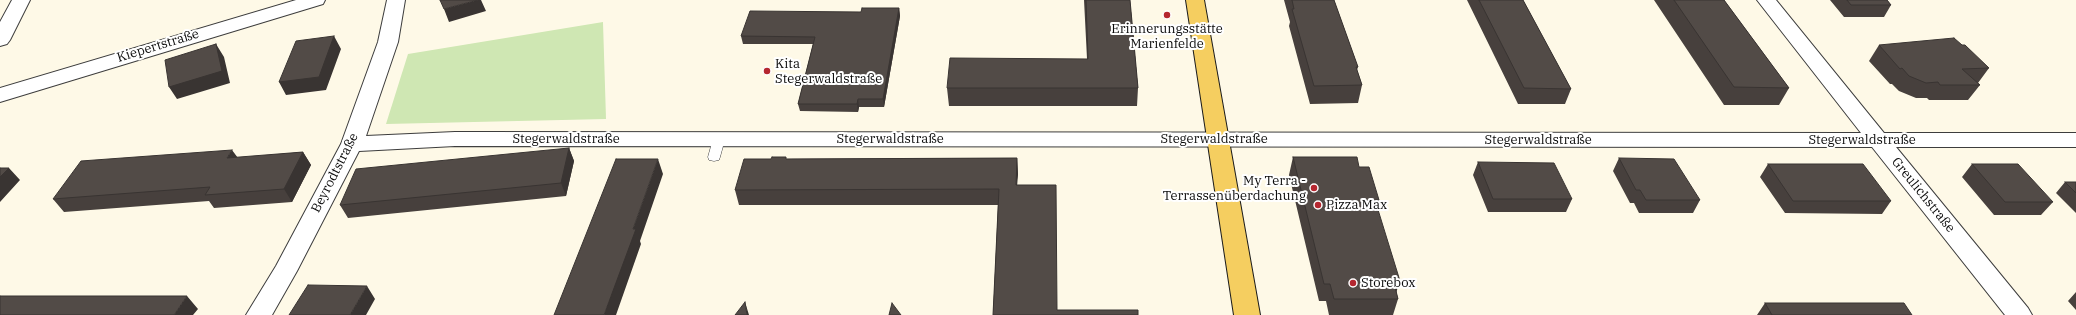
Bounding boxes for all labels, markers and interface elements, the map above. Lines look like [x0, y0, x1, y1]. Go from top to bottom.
marker: Erinnerungsstätte Marienfelde [1162, 10, 1172, 20]
place label: Erinnerungsstätte Marienfelde [1111, 21, 1223, 52]
street label: Kiepertstraße [115, 26, 201, 66]
place label: Kita Stegerwaldstraße [775, 56, 882, 87]
marker: Kita Stegerwaldstraße [762, 66, 772, 76]
street label: Beyrodtstraße [308, 131, 362, 215]
street label: Stegerwaldstraße [512, 131, 620, 147]
street label: Stegerwaldstraße [836, 131, 944, 147]
street label: Stegerwaldstraße [1160, 131, 1268, 147]
street label: Stegerwaldstraße [1484, 132, 1592, 148]
street label: Stegerwaldstraße [1808, 132, 1916, 148]
street label: Greulichstraße [1888, 154, 1958, 236]
place label: My Terra - Terrassenüberdachung [1163, 173, 1306, 204]
marker: My Terra - Terrassenüberdachung [1309, 183, 1319, 193]
place label: Pizza Max [1326, 197, 1387, 213]
marker: Pizza Max [1313, 200, 1323, 210]
place label: Storebox [1361, 275, 1416, 291]
marker: Storebox [1348, 278, 1358, 288]

